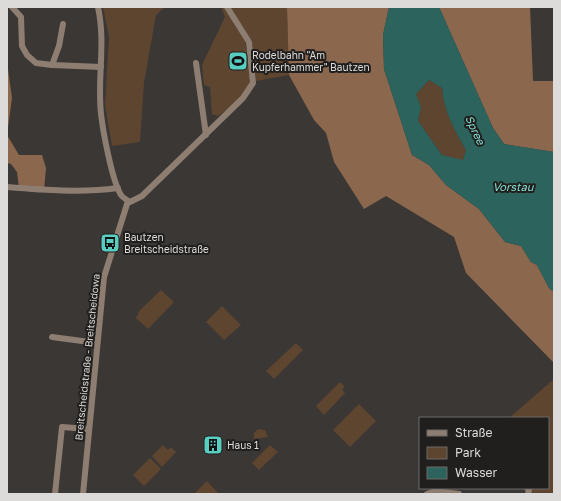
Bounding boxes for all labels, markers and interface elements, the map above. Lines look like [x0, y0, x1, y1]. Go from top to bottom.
place label: Rodelbahn "Am Kupferhammer" Bautzen [252, 49, 370, 73]
sports icon: Rodelbahn "Am Kupferhammer" Bautzen [227, 50, 249, 72]
water label: Spree [462, 113, 489, 148]
water label: Vorstau [493, 180, 535, 193]
place label: Bautzen Breitscheidstraße [124, 231, 209, 255]
bus stop icon: Bautzen Breitscheidstraße [99, 232, 121, 254]
street label: Breitscheidstraße - Breitscheidowa [72, 273, 102, 441]
legend [419, 417, 549, 489]
text: Straße [455, 425, 493, 440]
building icon: Haus 1 [202, 434, 224, 456]
place label: Haus 1 [227, 439, 259, 451]
text: Park [455, 445, 481, 460]
text: Wasser [455, 465, 498, 480]

